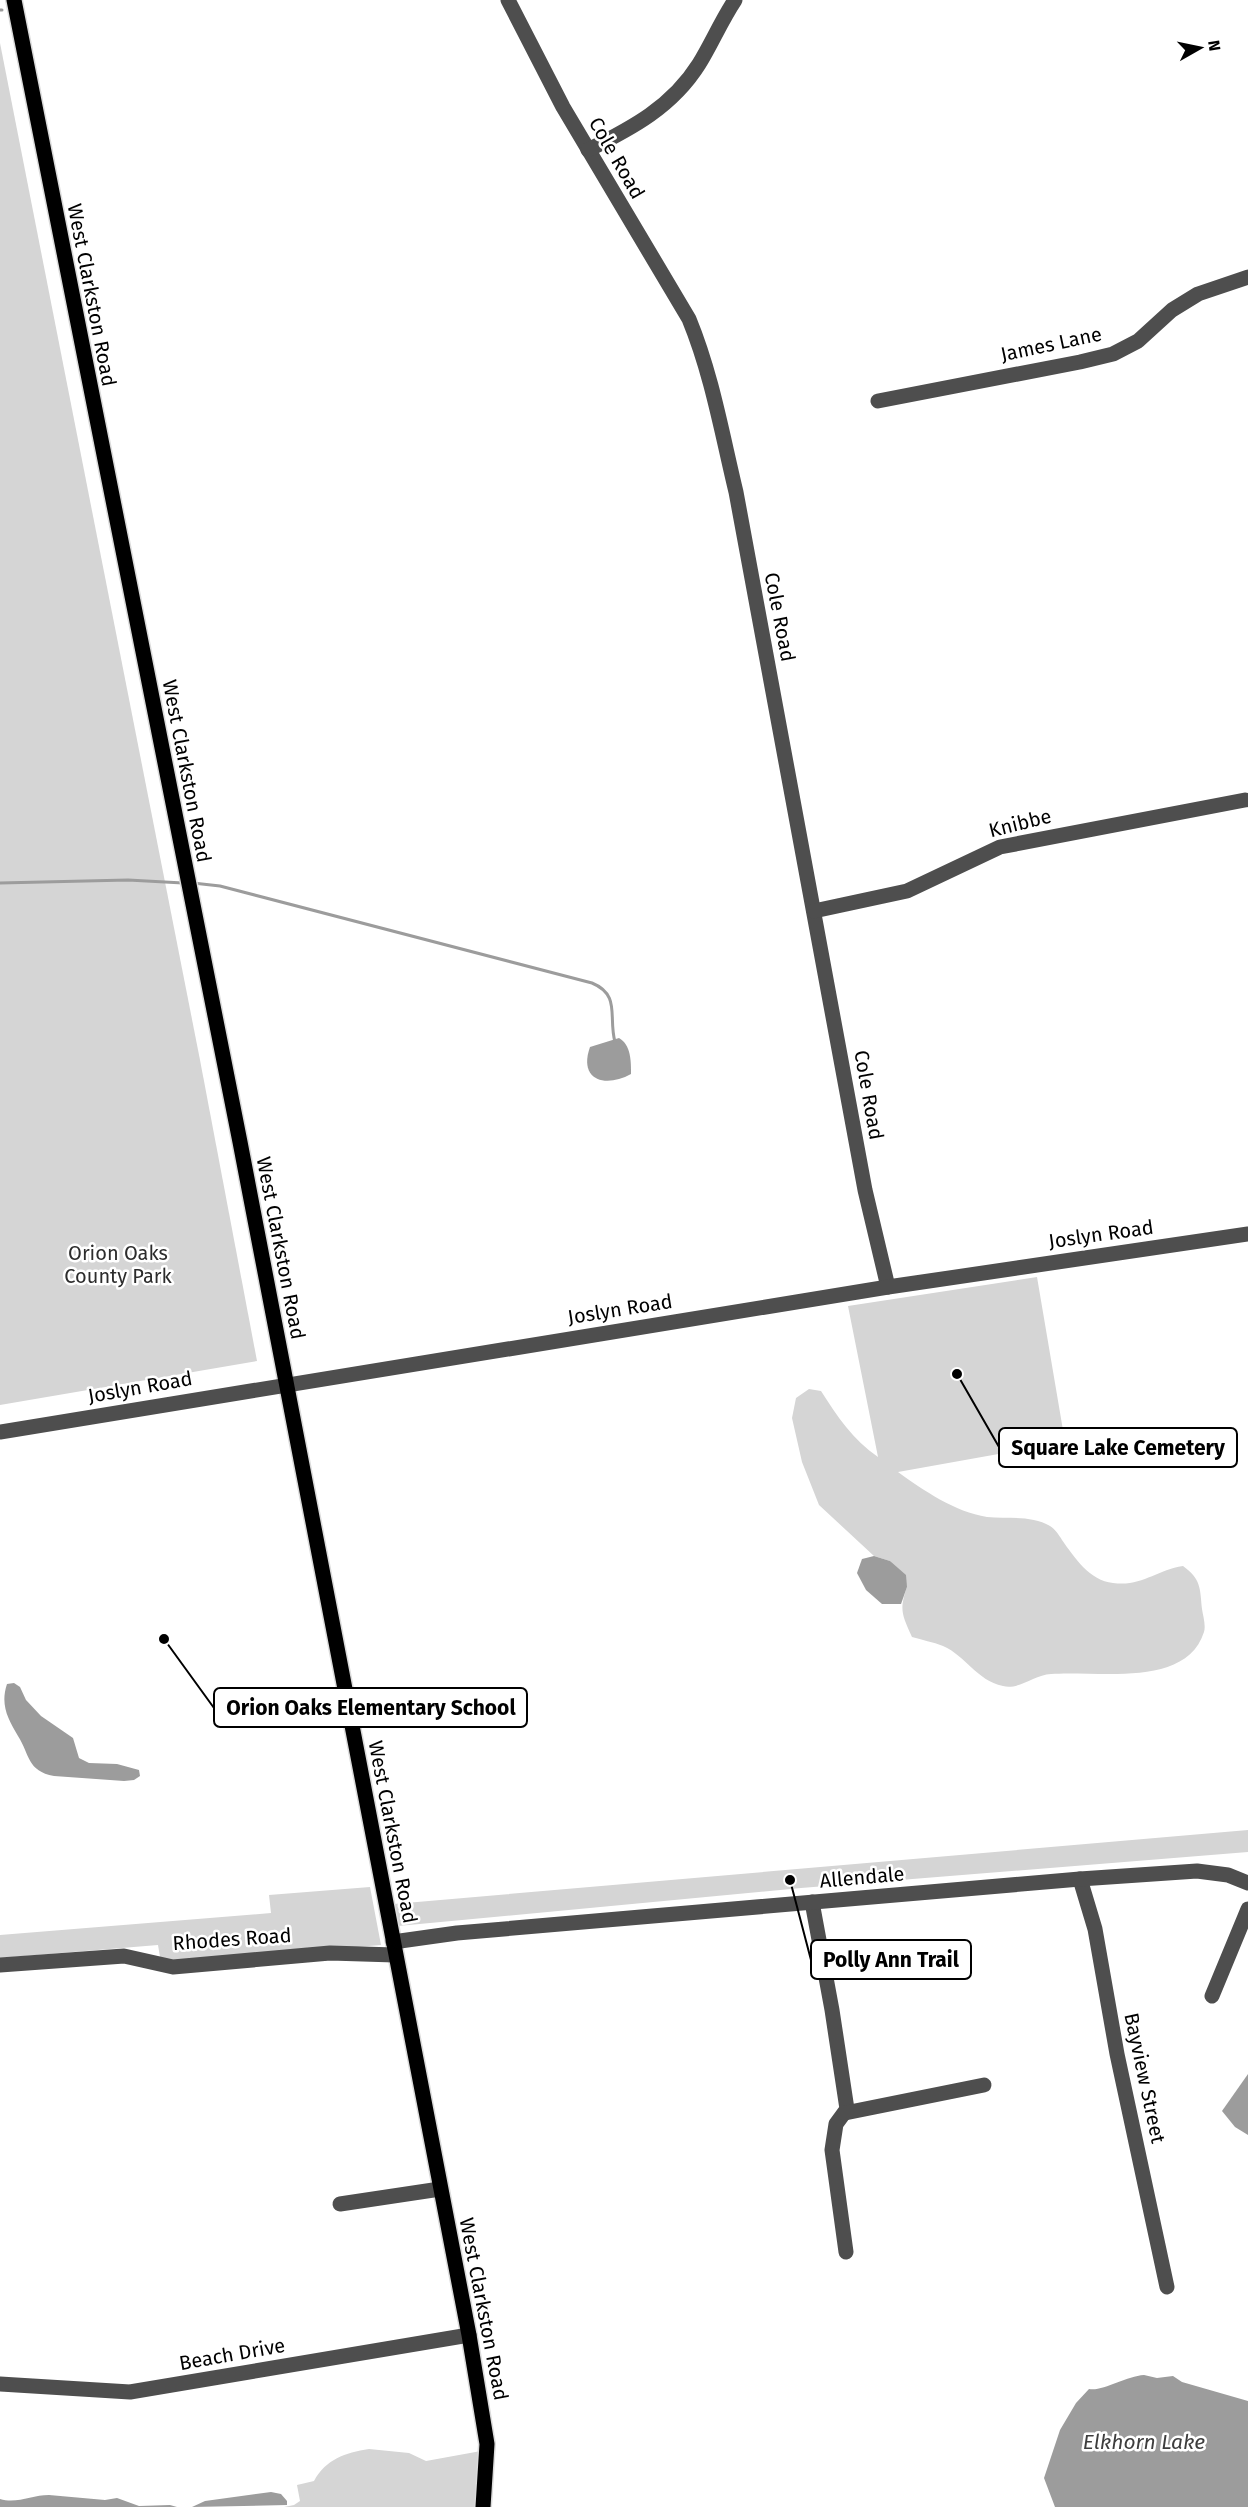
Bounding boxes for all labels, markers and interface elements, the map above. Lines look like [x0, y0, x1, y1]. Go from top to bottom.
north arrow [1170, 18, 1230, 78]
text: N [1204, 39, 1225, 52]
street label: Cole Road [584, 113, 650, 203]
street label: West Clarkston Road [63, 202, 121, 388]
street label: James Lane [998, 322, 1104, 366]
street label: Cole Road [760, 570, 800, 664]
street label: West Clarkston Road [158, 678, 216, 864]
street label: Knibbe [986, 804, 1054, 842]
street label: Cole Road [849, 1048, 889, 1142]
street label: West Clarkston Road [252, 1155, 310, 1341]
street label: Joslyn Road [1047, 1215, 1155, 1253]
park label: Orion Oaks County Park [64, 1241, 172, 1288]
street label: Joslyn Road [566, 1289, 674, 1329]
street label: Joslyn Road [86, 1366, 194, 1408]
callout: Square Lake Cemetery [999, 1428, 1237, 1467]
text: Square Lake Cemetery [1011, 1435, 1225, 1461]
callout: Orion Oaks Elementary School [214, 1688, 527, 1727]
text: Orion Oaks Elementary School [226, 1695, 516, 1721]
street label: West Clarkston Road [364, 1739, 422, 1925]
street label: Allendale [819, 1861, 905, 1893]
street label: Rhodes Road [172, 1923, 292, 1955]
callout: Polly Ann Trail [811, 1940, 971, 1979]
text: Polly Ann Trail [823, 1947, 960, 1973]
street label: Bayview Street [1119, 2011, 1171, 2146]
street label: West Clarkston Road [455, 2216, 513, 2402]
street label: Beach Drive [177, 2333, 287, 2375]
water label: Elkhorn Lake [1083, 2429, 1205, 2455]

